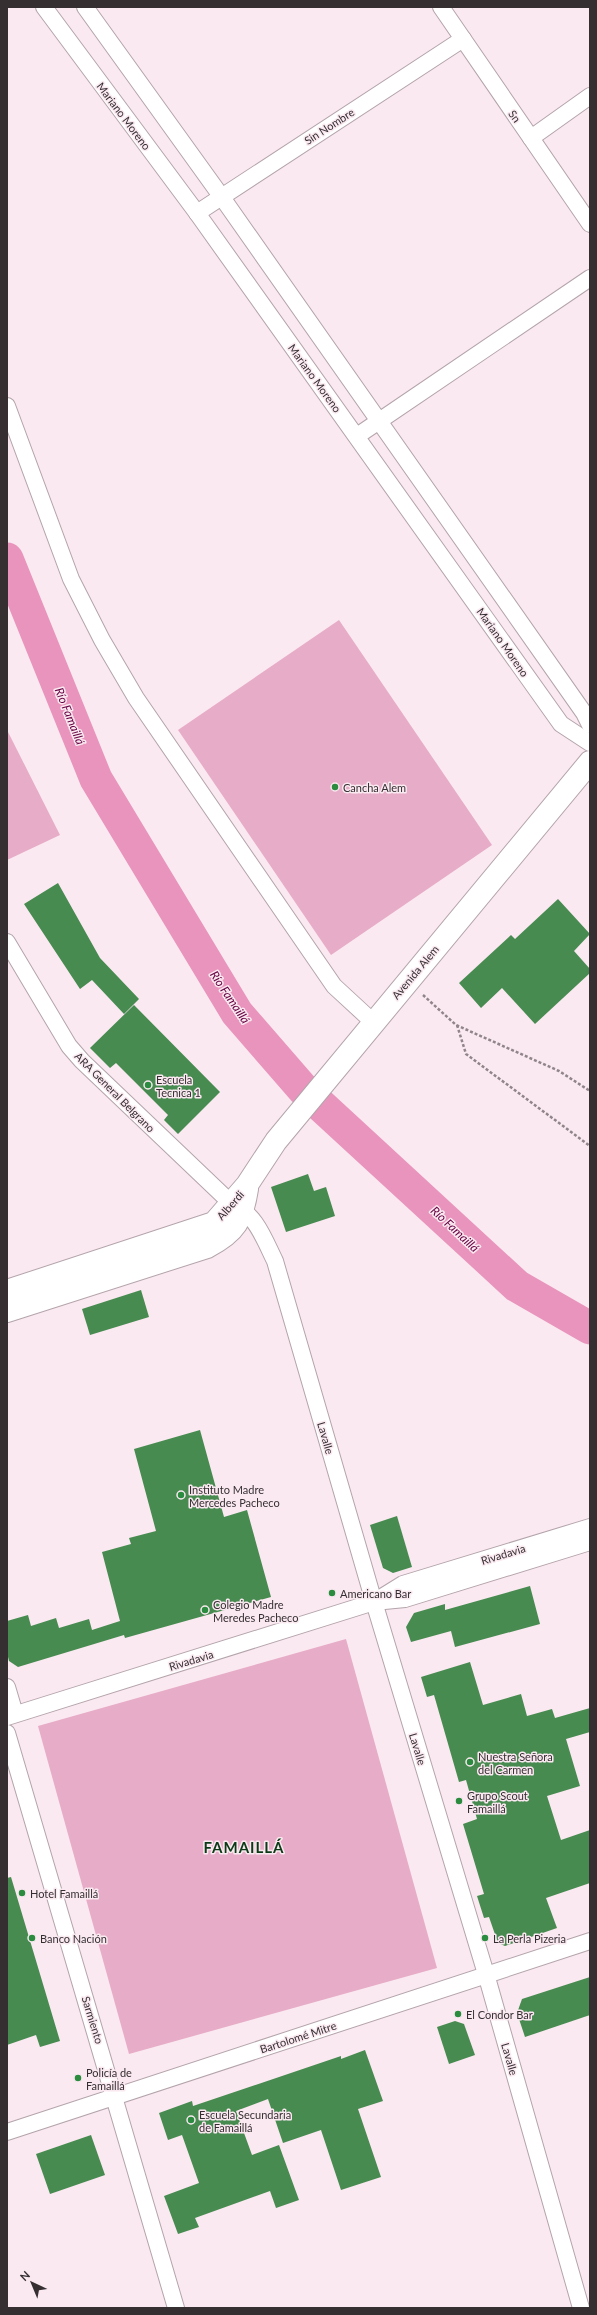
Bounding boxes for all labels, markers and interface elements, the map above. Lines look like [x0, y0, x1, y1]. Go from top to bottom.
street label: Mariano Moreno [94, 80, 154, 152]
street label: Sin Nombre [302, 105, 357, 147]
street label: Sn [506, 107, 524, 125]
street label: Mariano Moreno [286, 341, 344, 415]
street label: Mariano Moreno [474, 605, 532, 679]
water label: Río Famaillá [52, 685, 89, 748]
place label: Cancha Alem [343, 781, 406, 794]
marker: Cancha Alem [330, 782, 340, 792]
street label: Avenida Alem [389, 943, 441, 1001]
water label: Río Famaillá [207, 968, 254, 1027]
street label: ARA General Belgrano [72, 1049, 158, 1135]
place label: Escuela Tecnica 1 [156, 1073, 201, 1099]
marker: Escuela Tecnica 1 [143, 1080, 153, 1090]
street label: Alberdi [214, 1187, 246, 1222]
water label: Río Famaillá [428, 1203, 483, 1256]
street label: Lavalle [315, 1420, 337, 1456]
place label: Instituto Madre Mercedes Pacheco [189, 1483, 280, 1509]
marker: Instituto Madre Mercedes Pacheco [176, 1490, 186, 1500]
street label: Rivadavia [479, 1541, 527, 1567]
place label: Americano Bar [340, 1587, 411, 1600]
marker: Americano Bar [327, 1588, 337, 1598]
place label: Colegio Madre Meredes Pacheco [213, 1598, 298, 1624]
marker: Colegio Madre Meredes Pacheco [200, 1605, 210, 1615]
street label: Rivadavia [167, 1647, 215, 1673]
street label: Lavalle [407, 1731, 429, 1767]
place label: Nuestra Señora del Carmen [478, 1750, 553, 1776]
marker: Nuestra Señora del Carmen [465, 1757, 475, 1767]
place label: Grupo Scout Famaillá [467, 1789, 528, 1815]
marker: Grupo Scout Famaillá [454, 1796, 464, 1806]
district label: FAMAILLÁ [203, 1838, 285, 1856]
place label: Hotel Famaillá [30, 1887, 98, 1900]
marker: Hotel Famaillá [17, 1888, 27, 1898]
place label: Banco Nación [40, 1932, 107, 1945]
place label: La Perla Pizeria [493, 1932, 566, 1945]
marker: Banco Nación [27, 1933, 37, 1943]
marker: La Perla Pizeria [480, 1933, 490, 1943]
street label: Sarmiento [80, 1995, 106, 2045]
place label: El Condor Bar [466, 2008, 533, 2021]
marker: El Condor Bar [453, 2009, 463, 2019]
street label: Bartolomé Mitre [258, 2018, 338, 2055]
street label: Lavalle [499, 2041, 521, 2077]
place label: Policía de Famaillá [86, 2066, 132, 2092]
marker: Policía de Famaillá [73, 2073, 83, 2083]
place label: Escuela Secundaria de Famaillá [199, 2108, 291, 2134]
marker: Escuela Secundaria de Famaillá [186, 2115, 196, 2125]
north arrow [12, 2263, 52, 2303]
text: N [17, 2268, 32, 2283]

